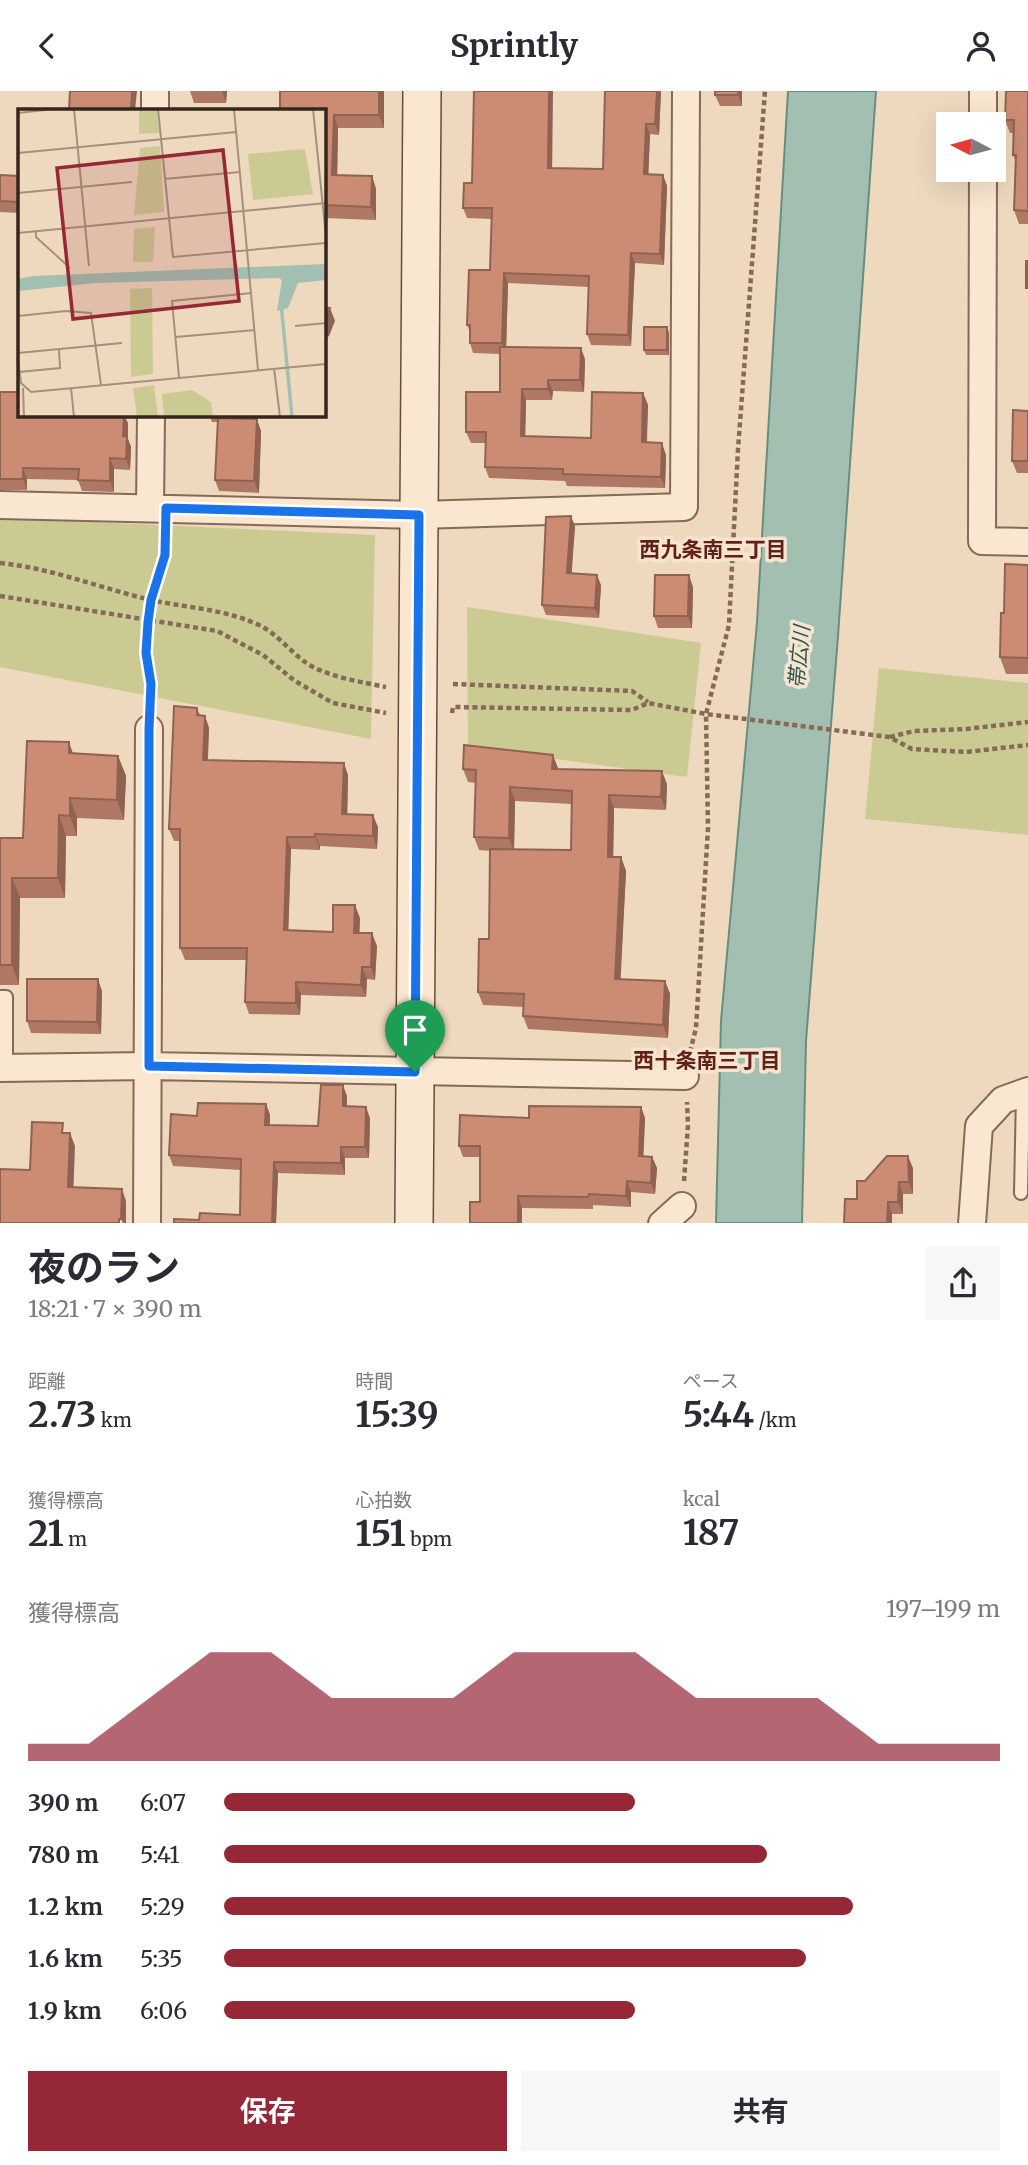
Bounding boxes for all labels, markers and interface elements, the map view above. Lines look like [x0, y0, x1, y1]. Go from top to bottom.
text: Sprintly [450, 26, 578, 66]
icon: back [28, 27, 66, 65]
icon: person [962, 27, 1000, 65]
inset map [18, 109, 326, 417]
north arrow [936, 112, 1006, 182]
map controls [936, 112, 1006, 182]
district label: 西九条南三丁目 [640, 536, 787, 563]
water label: 帯広川 [783, 622, 815, 690]
pin [385, 1000, 445, 1072]
icon: arrive [396, 1011, 434, 1049]
district label: 西十条南三丁目 [634, 1047, 781, 1074]
text: 夜のラン [28, 1244, 180, 1291]
button: share [926, 1246, 1000, 1320]
text: 18:21 · 7 × 390 m [28, 1294, 202, 1323]
text: 距離 [28, 1369, 66, 1393]
text: 時間 [355, 1369, 393, 1393]
text: ペース [683, 1369, 739, 1393]
text: 2.73 [28, 1393, 96, 1437]
text: 15:39 [355, 1393, 439, 1437]
text: 5:44 [683, 1393, 754, 1437]
text: km [96, 1408, 132, 1432]
text: /km [754, 1408, 797, 1432]
text: kcal [683, 1487, 720, 1511]
text: 獲得標高 [28, 1488, 104, 1512]
text: 心拍数 [355, 1488, 412, 1512]
text: 187 [683, 1511, 739, 1555]
text: 21 [28, 1512, 64, 1556]
text: 151 [355, 1512, 406, 1556]
text: m [64, 1527, 87, 1551]
text: bpm [406, 1527, 452, 1551]
text: 197–199 m [886, 1594, 1000, 1623]
text: 獲得標高 [28, 1598, 120, 1627]
text: 390 m [28, 1788, 99, 1817]
text: 6:07 [140, 1788, 186, 1817]
text: 780 m [28, 1840, 99, 1869]
text: 5:41 [140, 1840, 180, 1869]
text: 1.2 km [28, 1892, 103, 1921]
text: 5:29 [140, 1892, 185, 1921]
text: 1.6 km [28, 1944, 103, 1973]
text: 5:35 [140, 1944, 182, 1973]
text: 1.9 km [28, 1996, 102, 2025]
text: 6:06 [140, 1996, 187, 2025]
button: 保存 [28, 2071, 507, 2151]
button: 共有 [521, 2071, 1000, 2151]

